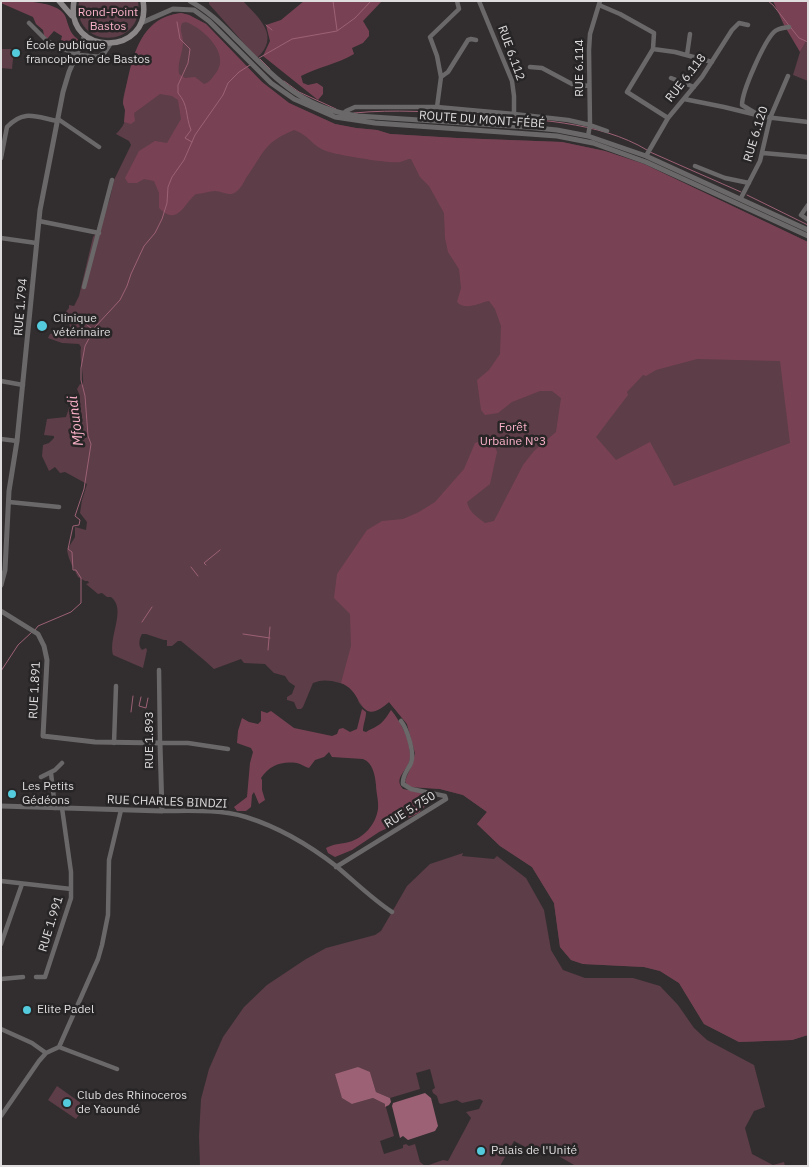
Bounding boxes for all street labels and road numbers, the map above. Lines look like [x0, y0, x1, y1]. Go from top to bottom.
street label: RUE 6.112 [494, 23, 528, 83]
street label: RUE 6.114 [573, 39, 587, 97]
street label: RUE 6.118 [663, 51, 709, 105]
street label: RUE 6.120 [741, 104, 771, 164]
street label: ROUTE DU MONT-FÉBÉ [419, 108, 545, 132]
street label: RUE 1.794 [11, 278, 31, 336]
street label: RUE 1.891 [26, 661, 44, 719]
street label: RUE 1.893 [143, 711, 157, 769]
street label: RUE 5.750 [382, 789, 438, 831]
street label: RUE CHARLES BINDZI [107, 793, 227, 811]
street label: RUE 1.991 [36, 894, 66, 954]

